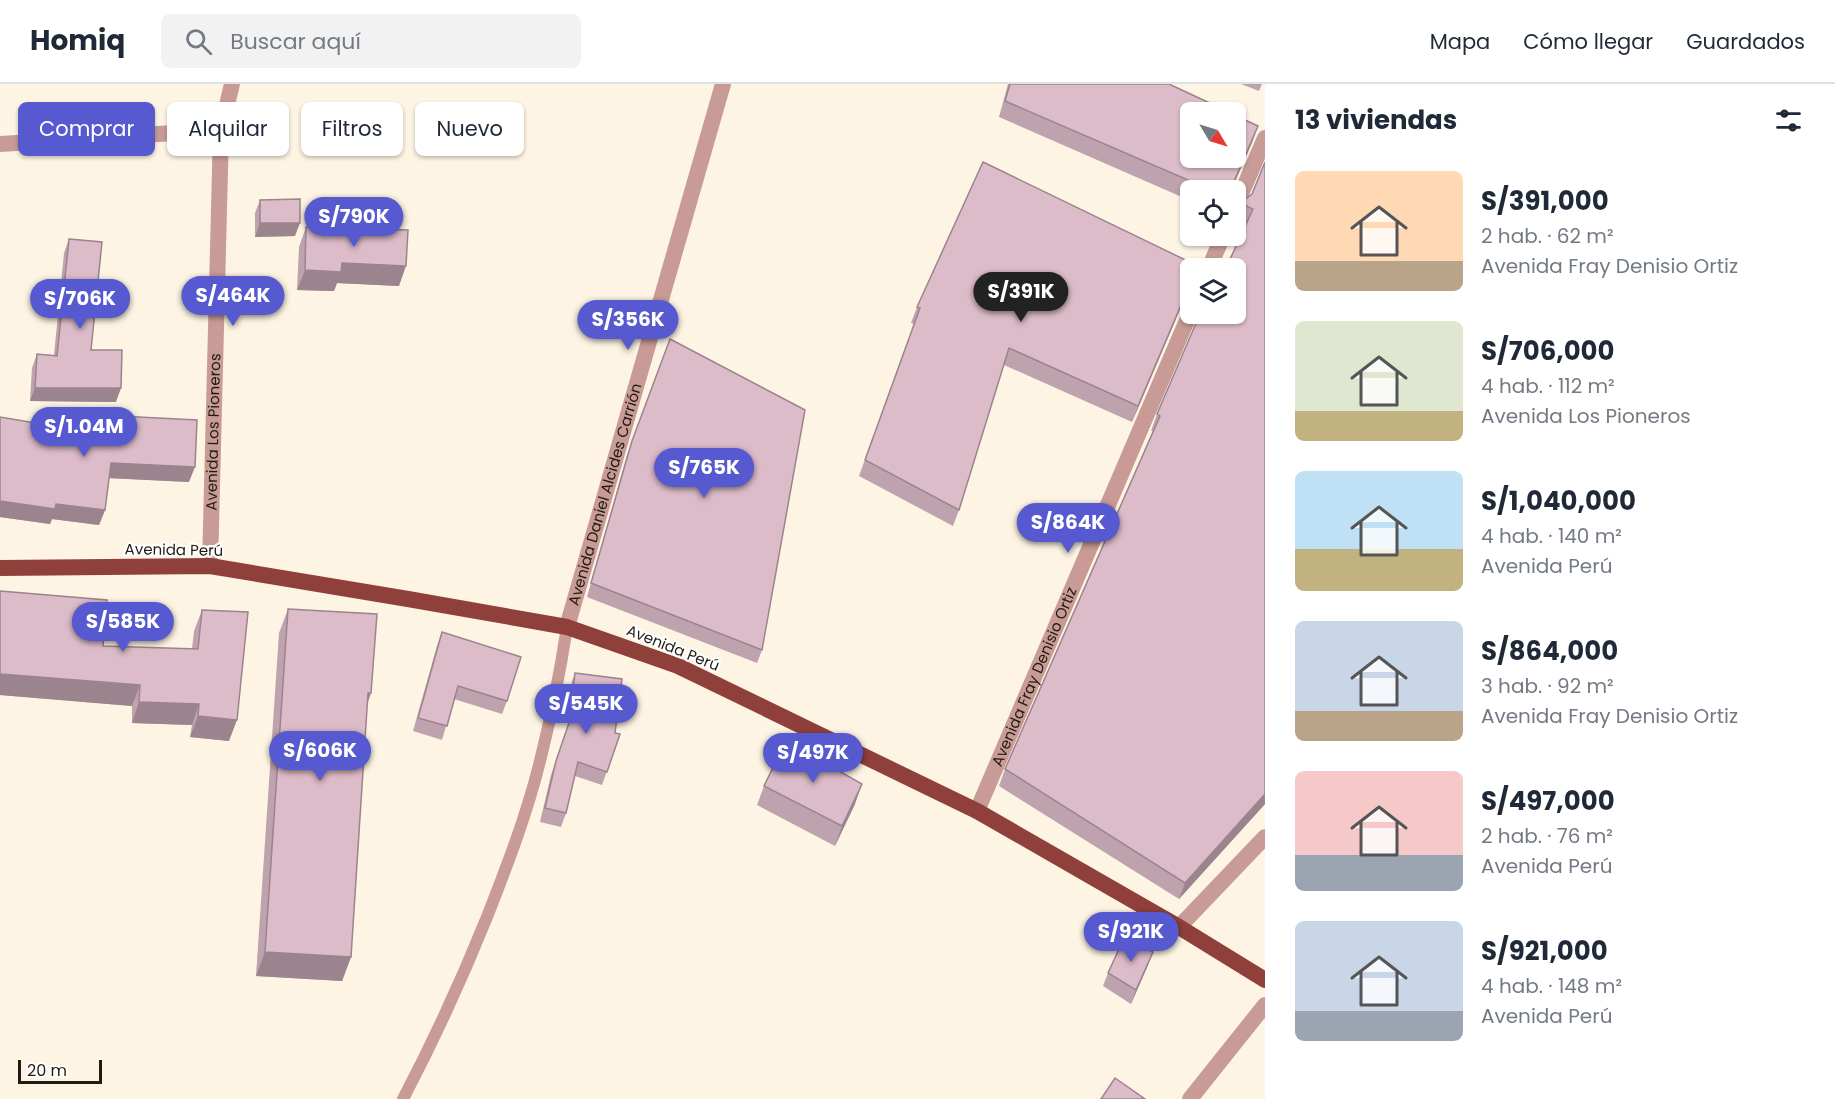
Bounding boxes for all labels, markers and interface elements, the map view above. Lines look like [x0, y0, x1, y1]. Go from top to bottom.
search box [161, 14, 581, 68]
text: Homiq [30, 21, 125, 60]
icon: search [182, 25, 215, 58]
text: Buscar aquí [230, 26, 361, 57]
text: Mapa [1430, 27, 1490, 56]
text: Cómo llegar [1523, 27, 1653, 56]
text: Guardados [1686, 27, 1805, 56]
chip: Comprar [18, 102, 155, 156]
chip: Alquilar [167, 102, 289, 156]
chip: Filtros [301, 102, 403, 156]
chip: Nuevo [415, 102, 524, 156]
north arrow [1180, 102, 1246, 168]
map controls [1180, 102, 1246, 324]
text: 13 viviendas [1295, 102, 1457, 138]
icon: filters [1772, 104, 1805, 137]
button: locate [1180, 180, 1246, 246]
text: S/391,000 [1481, 183, 1609, 219]
icon: home [1343, 195, 1415, 267]
pin: S/790K [305, 197, 403, 248]
text: S/790K [318, 202, 390, 230]
text: 2 hab. · 62 m² [1481, 222, 1614, 250]
text: Avenida Fray Denisio Ortiz [1481, 252, 1738, 280]
button: layers [1180, 258, 1246, 324]
pin: S/391K [972, 272, 1070, 323]
pin: S/464K [184, 276, 282, 327]
text: S/391K [987, 277, 1055, 305]
pin: S/706K [31, 279, 129, 330]
text: S/464K [195, 281, 271, 309]
text: S/706K [44, 284, 116, 312]
pin: S/356K [579, 300, 677, 351]
text: S/356K [591, 305, 665, 333]
text: S/706,000 [1481, 333, 1615, 369]
icon: home [1343, 345, 1415, 417]
street label: Avenida Los Pioneros [200, 353, 225, 511]
text: 4 hab. · 112 m² [1481, 372, 1615, 400]
street label: Avenida Daniel Alcides Carrión [563, 381, 647, 608]
text: Avenida Los Pioneros [1481, 402, 1691, 430]
pin: S/1.04M [29, 407, 139, 458]
text: S/1.04M [44, 412, 124, 440]
pin: S/765K [655, 448, 753, 499]
text: S/765K [668, 453, 740, 481]
text: S/1,040,000 [1481, 483, 1636, 519]
icon: home [1343, 495, 1415, 567]
pin: S/864K [1019, 503, 1117, 554]
text: S/864K [1031, 508, 1105, 536]
text: 4 hab. · 140 m² [1481, 522, 1622, 550]
street label: Avenida Perú [125, 538, 223, 561]
text: Avenida Perú [1481, 552, 1612, 580]
street label: Avenida Fray Denisio Ortiz [986, 584, 1082, 769]
pin: S/585K [74, 602, 172, 653]
text: S/585K [86, 607, 160, 635]
street label: Avenida Perú [624, 619, 723, 676]
text: S/864,000 [1481, 633, 1618, 669]
icon: home [1343, 645, 1415, 717]
text: 3 hab. · 92 m² [1481, 672, 1614, 700]
pin: S/545K [537, 684, 635, 735]
text: S/545K [549, 689, 623, 717]
text: Avenida Fray Denisio Ortiz [1481, 702, 1738, 730]
pin: S/606K [271, 731, 369, 782]
pin: S/497K [764, 733, 862, 784]
text: S/606K [283, 736, 357, 764]
text: S/497K [777, 738, 849, 766]
text: S/497,000 [1481, 783, 1615, 819]
icon: home [1343, 795, 1415, 867]
text: 2 hab. · 76 m² [1481, 822, 1613, 850]
text: Avenida Perú [1481, 852, 1612, 880]
pin: S/921K [1082, 912, 1180, 963]
text: S/921K [1098, 917, 1164, 945]
text: S/921,000 [1481, 933, 1608, 969]
icon: home [1343, 945, 1415, 1017]
text: 4 hab. · 148 m² [1481, 972, 1622, 1000]
text: Avenida Perú [1481, 1002, 1612, 1030]
scale bar [18, 1057, 102, 1084]
text: 20 m [27, 1059, 67, 1082]

